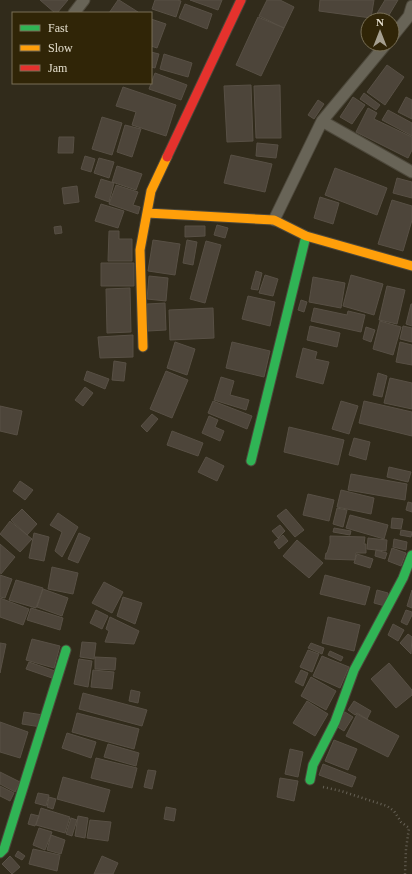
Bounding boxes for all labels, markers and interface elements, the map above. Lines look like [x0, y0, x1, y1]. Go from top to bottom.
legend [12, 12, 152, 84]
north arrow [360, 12, 400, 52]
text: N [376, 16, 384, 28]
text: Fast [48, 21, 69, 35]
text: Slow [48, 41, 73, 55]
text: Jam [48, 61, 68, 75]

